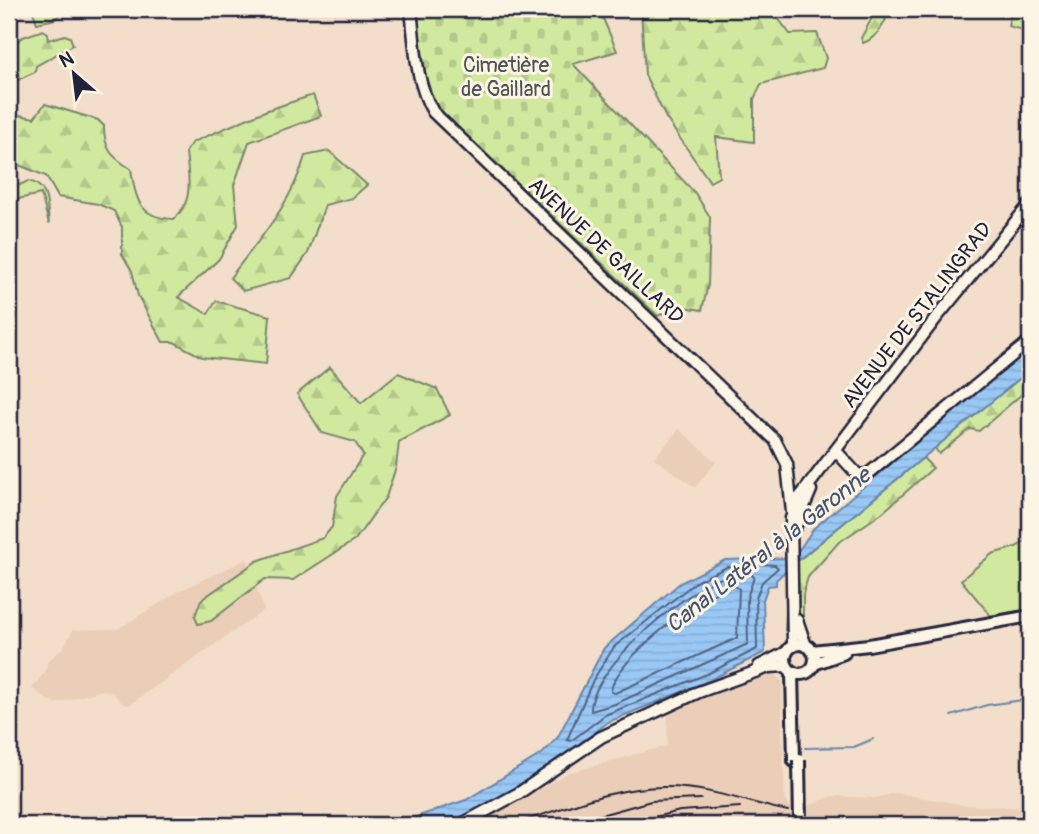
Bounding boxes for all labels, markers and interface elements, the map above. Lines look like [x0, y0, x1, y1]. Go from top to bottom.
north arrow [38, 38, 108, 108]
text: N [55, 46, 78, 73]
park label: Cimetière de Gaillard [461, 52, 551, 103]
street label: AVENUE DE GAILLARD [523, 172, 689, 330]
street label: AVENUE DE STALINGRAD [836, 217, 998, 413]
water label: Canal Latéral à la Garonne [660, 459, 878, 639]

